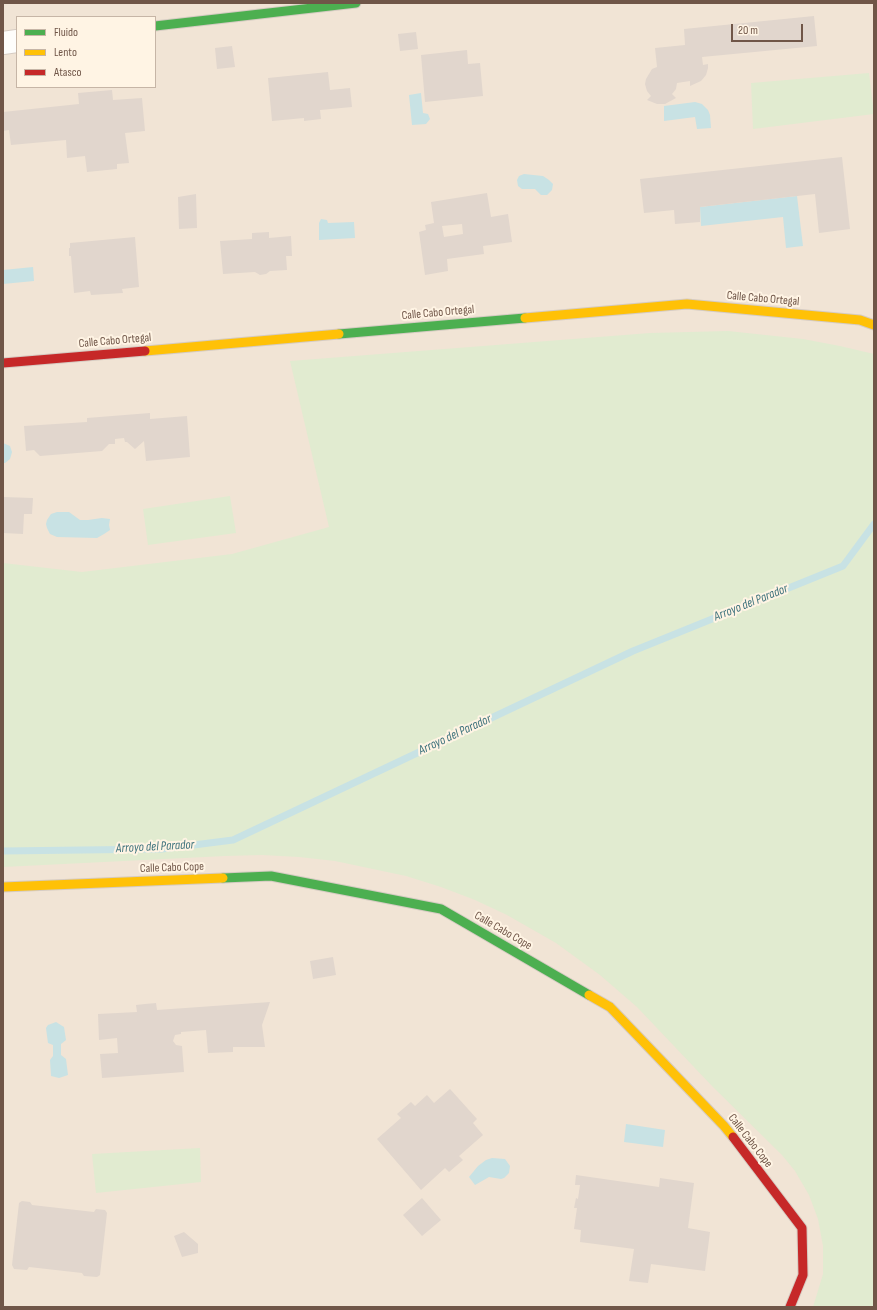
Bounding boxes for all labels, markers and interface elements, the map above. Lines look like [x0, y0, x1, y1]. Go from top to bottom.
legend [16, 16, 156, 88]
scale bar [733, 16, 805, 42]
text: 20 m [738, 23, 758, 38]
text: Fluido [54, 25, 78, 40]
text: Lento [54, 45, 77, 60]
text: Atasco [54, 65, 81, 80]
street label: Calle Cabo Ortegal [726, 289, 800, 309]
street label: Calle Cabo Ortegal [401, 303, 475, 323]
street label: Calle Cabo Ortegal [78, 331, 152, 351]
water label: Arroyo del Parador [712, 581, 790, 625]
water label: Arroyo del Parador [416, 711, 494, 759]
water label: Arroyo del Parador [115, 837, 195, 857]
street label: Calle Cabo Cope [140, 860, 204, 876]
street label: Calle Cabo Cope [472, 909, 534, 953]
street label: Calle Cabo Cope [725, 1111, 775, 1171]

